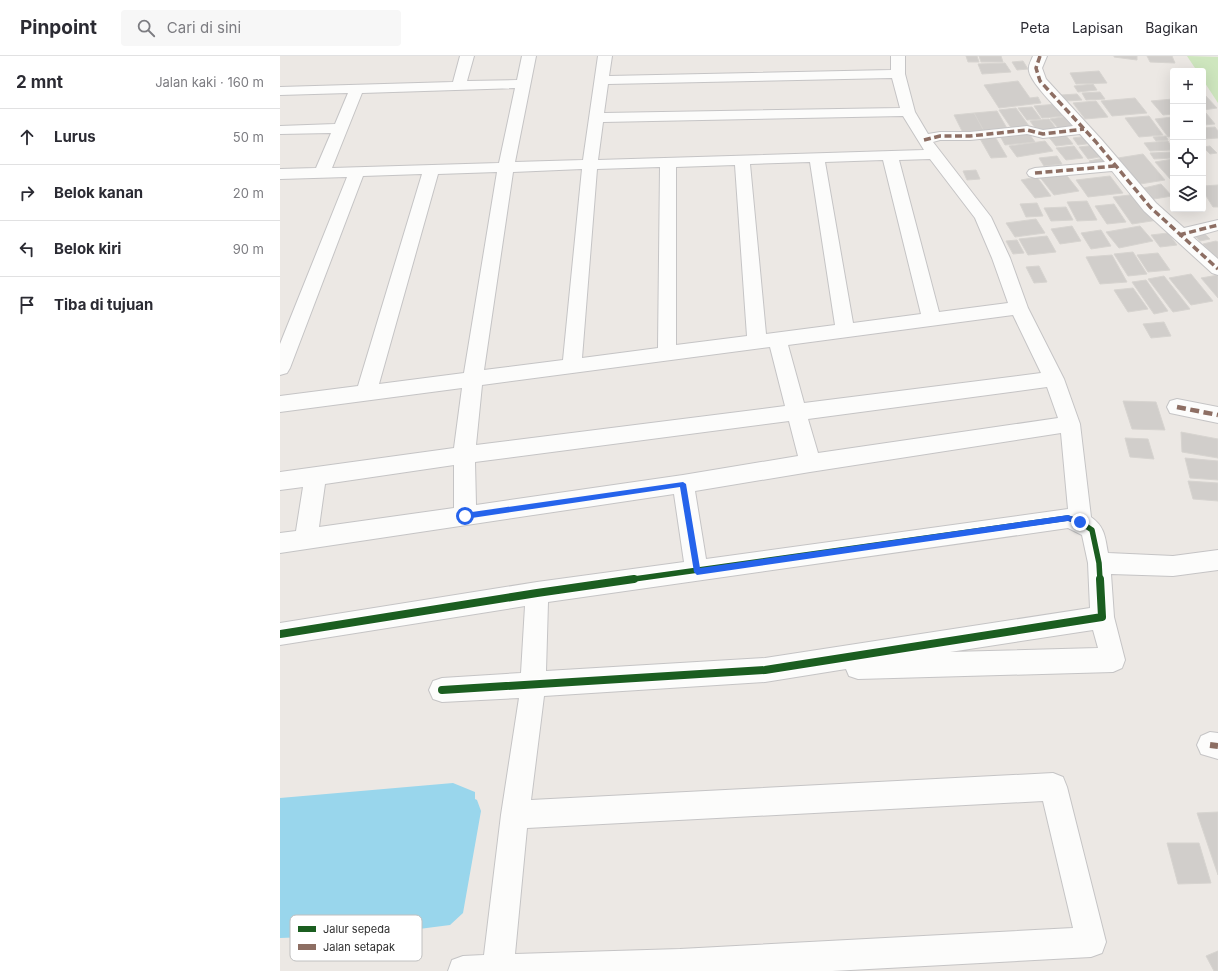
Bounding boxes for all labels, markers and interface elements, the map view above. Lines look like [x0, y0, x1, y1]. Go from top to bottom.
search box [121, 10, 401, 46]
text: Pinpoint [20, 16, 97, 39]
icon: search [135, 17, 157, 39]
text: Cari di sini [167, 18, 241, 37]
text: Peta [1020, 19, 1050, 36]
text: Lapisan [1072, 19, 1123, 36]
text: Bagikan [1145, 19, 1198, 36]
map controls [1170, 68, 1206, 212]
button: + [1170, 68, 1206, 104]
text: 2 mnt [16, 72, 63, 92]
text: Jalan kaki · 160 m [155, 74, 264, 90]
button: − [1170, 104, 1206, 140]
icon: ahead [16, 126, 38, 148]
text: Lurus [54, 127, 96, 146]
text: 50 m [233, 129, 264, 145]
button: locate [1170, 140, 1206, 176]
button: layers [1170, 176, 1206, 212]
icon: right [16, 182, 38, 204]
text: Belok kanan [54, 183, 143, 202]
text: 20 m [233, 185, 264, 201]
icon: left [16, 238, 38, 260]
text: Belok kiri [54, 239, 121, 258]
text: 90 m [233, 241, 264, 257]
icon: arrive [16, 294, 38, 316]
text: Tiba di tujuan [54, 295, 153, 314]
route start [456, 507, 474, 525]
route end [1071, 513, 1089, 531]
legend [290, 915, 422, 961]
text: Jalur sepeda [323, 922, 390, 936]
text: Jalan setapak [323, 940, 395, 954]

